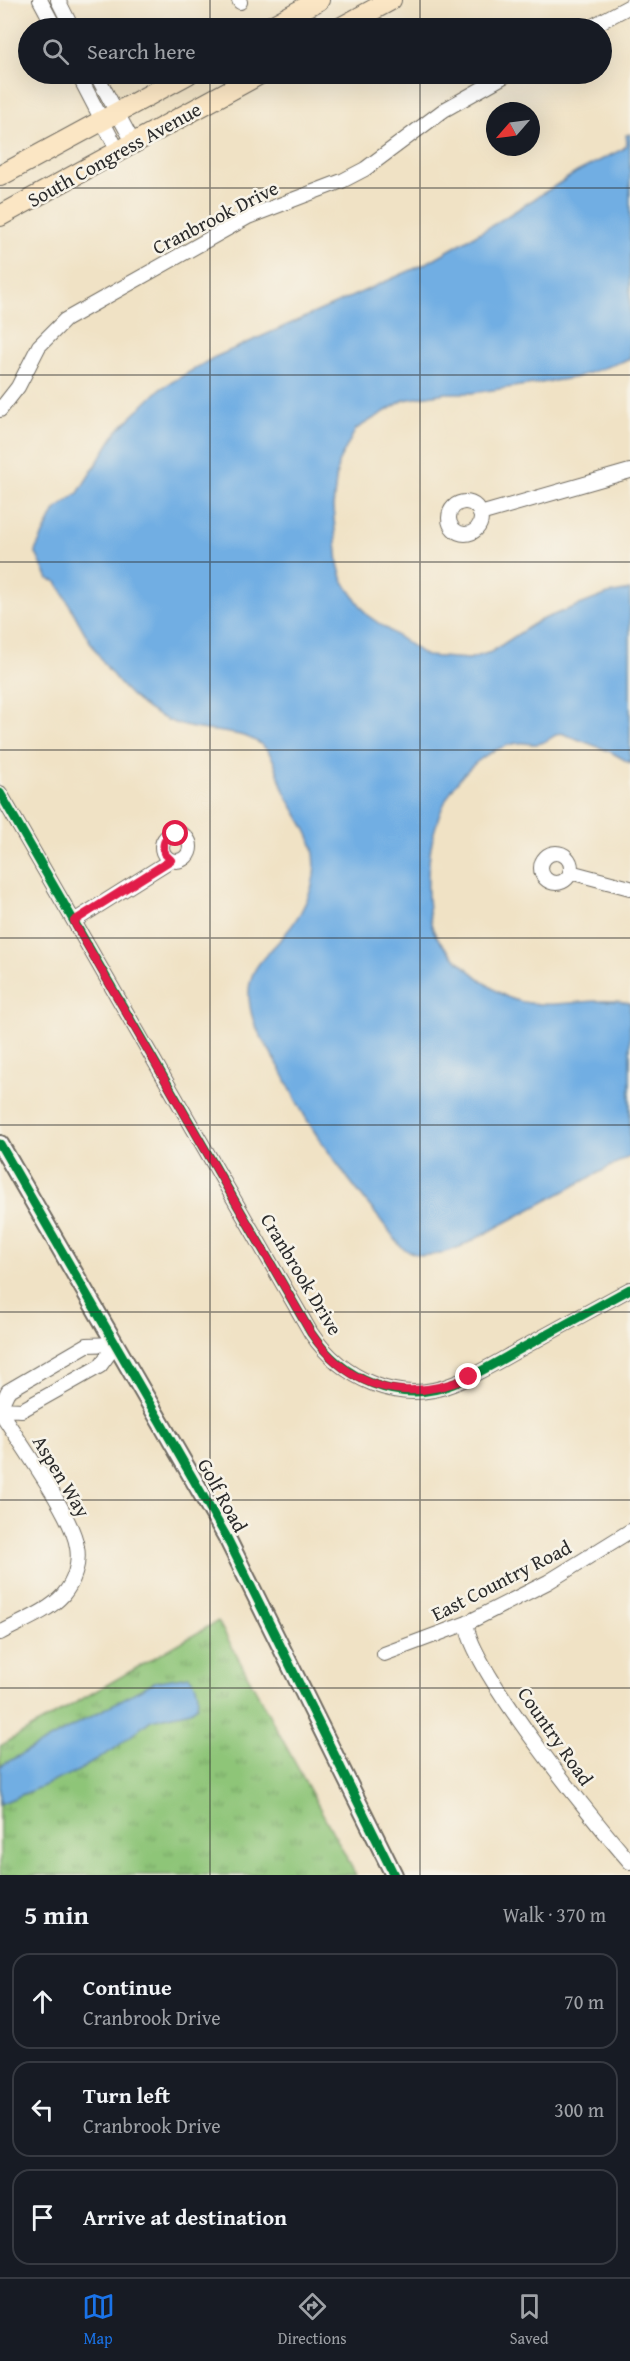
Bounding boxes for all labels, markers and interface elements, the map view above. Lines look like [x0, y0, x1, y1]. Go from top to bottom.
search box [18, 18, 612, 84]
icon: search [39, 35, 72, 68]
text: Search here [87, 35, 196, 67]
street label: South Congress Avenue [22, 94, 206, 214]
north arrow [486, 102, 540, 156]
street label: Cranbrook Drive [147, 173, 283, 261]
route start [162, 820, 188, 846]
street label: Cranbrook Drive [254, 1208, 350, 1340]
route end [455, 1363, 481, 1389]
street label: Aspen Way [26, 1429, 98, 1523]
street label: Golf Road [191, 1453, 255, 1537]
street label: East Country Road [426, 1532, 576, 1628]
street label: Country Road [511, 1681, 601, 1792]
text: 5 min [24, 1895, 89, 1934]
text: Walk · 370 m [503, 1900, 606, 1929]
text: Continue [83, 1971, 172, 2003]
icon: ahead [26, 1985, 59, 2018]
text: 70 m [564, 1987, 604, 2016]
text: Cranbrook Drive [83, 2003, 221, 2032]
text: Turn left [83, 2079, 170, 2111]
icon: left [26, 2093, 59, 2126]
text: 300 m [554, 2095, 604, 2124]
text: Cranbrook Drive [83, 2111, 221, 2140]
icon: arrive [26, 2201, 59, 2234]
text: Arrive at destination [83, 2201, 287, 2233]
tab: Map [82, 2290, 115, 2350]
tab: Directions [278, 2290, 347, 2350]
tab: Saved [510, 2290, 548, 2350]

